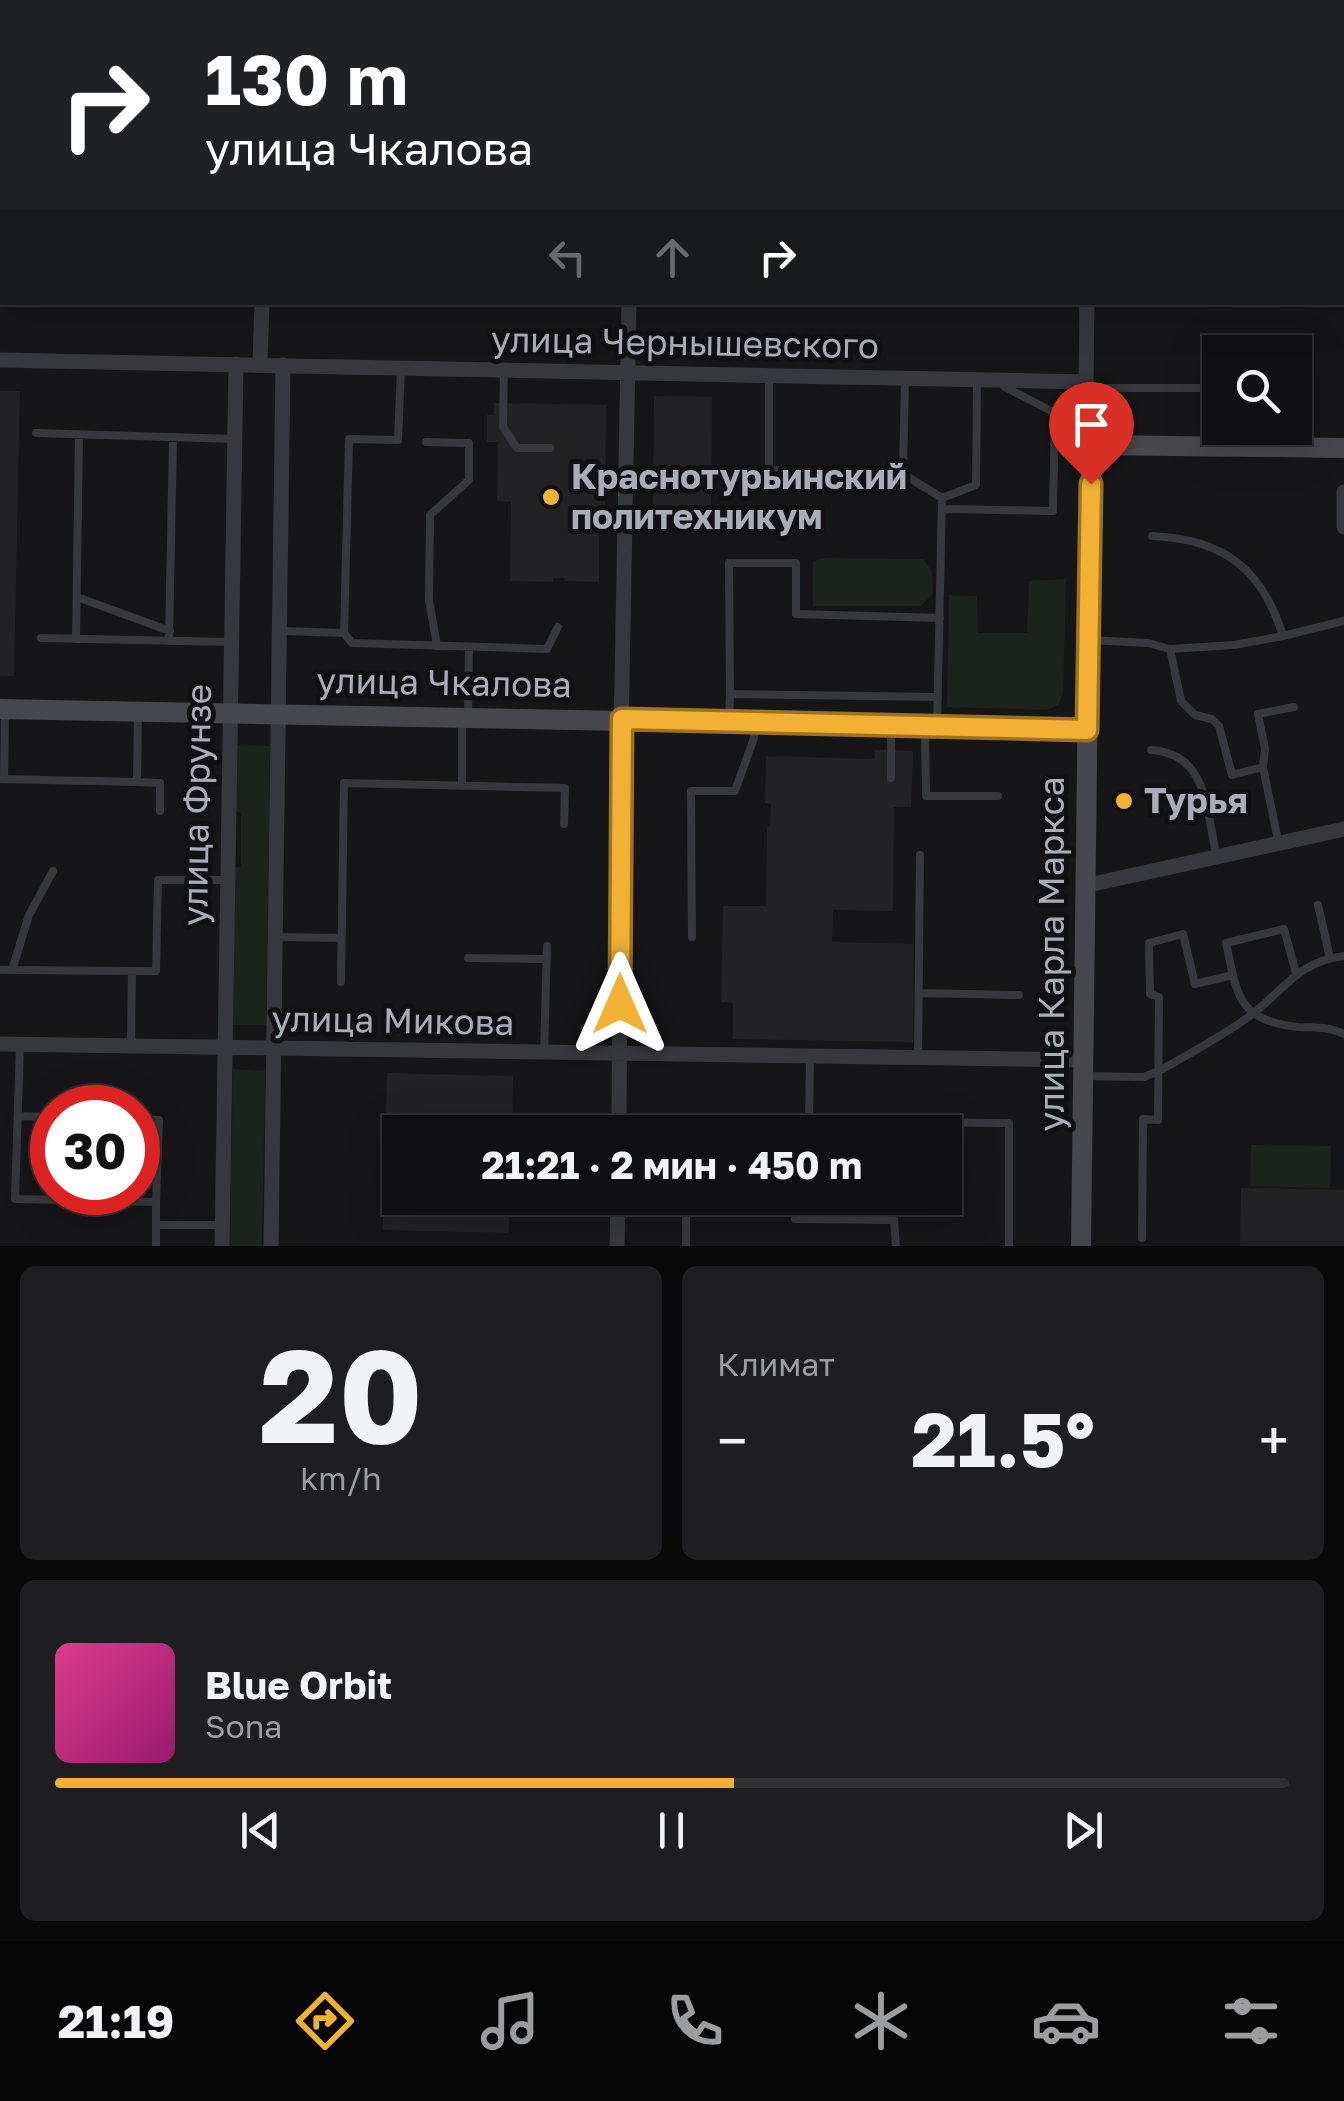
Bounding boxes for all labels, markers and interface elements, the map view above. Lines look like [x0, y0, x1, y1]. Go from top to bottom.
text: 130 m [205, 36, 408, 120]
icon: right [40, 40, 170, 170]
text: улица Чкалова [205, 121, 533, 175]
icon: left [540, 230, 595, 285]
icon: ahead [645, 230, 700, 285]
icon: right [750, 230, 805, 285]
street label: улица Чернышевского [491, 318, 879, 366]
map controls [1202, 335, 1312, 445]
button: search [1202, 335, 1312, 445]
pin [1049, 382, 1134, 485]
icon: arrive [1064, 397, 1119, 452]
place label: Краснотурьинский политехникум [571, 455, 907, 537]
marker: Краснотурьинский политехникум [540, 486, 562, 508]
street label: улица Чкалова [316, 659, 572, 705]
street label: улица Фрунзе [173, 684, 219, 926]
street label: улица Карла Маркса [1030, 776, 1072, 1132]
place label: Турья [1144, 779, 1248, 821]
marker: Турья [1113, 790, 1135, 812]
position arrow [568, 952, 672, 1056]
street label: улица Микова [271, 997, 515, 1043]
speed limit sign: 30 [30, 1085, 160, 1215]
text: 21:21 · 2 мин · 450 m [482, 1142, 862, 1187]
text: 20 [259, 1316, 423, 1472]
text: Климат [717, 1345, 835, 1383]
text: 21.5° [911, 1393, 1095, 1484]
text: − [717, 1407, 747, 1473]
text: + [1259, 1407, 1289, 1473]
text: km/h [300, 1459, 382, 1497]
text: Blue Orbit [205, 1662, 392, 1707]
text: Sona [205, 1707, 282, 1745]
icon: previous [233, 1803, 288, 1858]
icon: pause [644, 1803, 699, 1858]
icon: next [1056, 1803, 1111, 1858]
icon: directions [290, 1986, 360, 2056]
icon: music [475, 1986, 545, 2056]
icon: phone [660, 1986, 730, 2056]
icon: climate [846, 1986, 916, 2056]
icon: car [1031, 1986, 1101, 2056]
icon: filters [1216, 1986, 1286, 2056]
text: 21:19 [58, 1994, 174, 2048]

